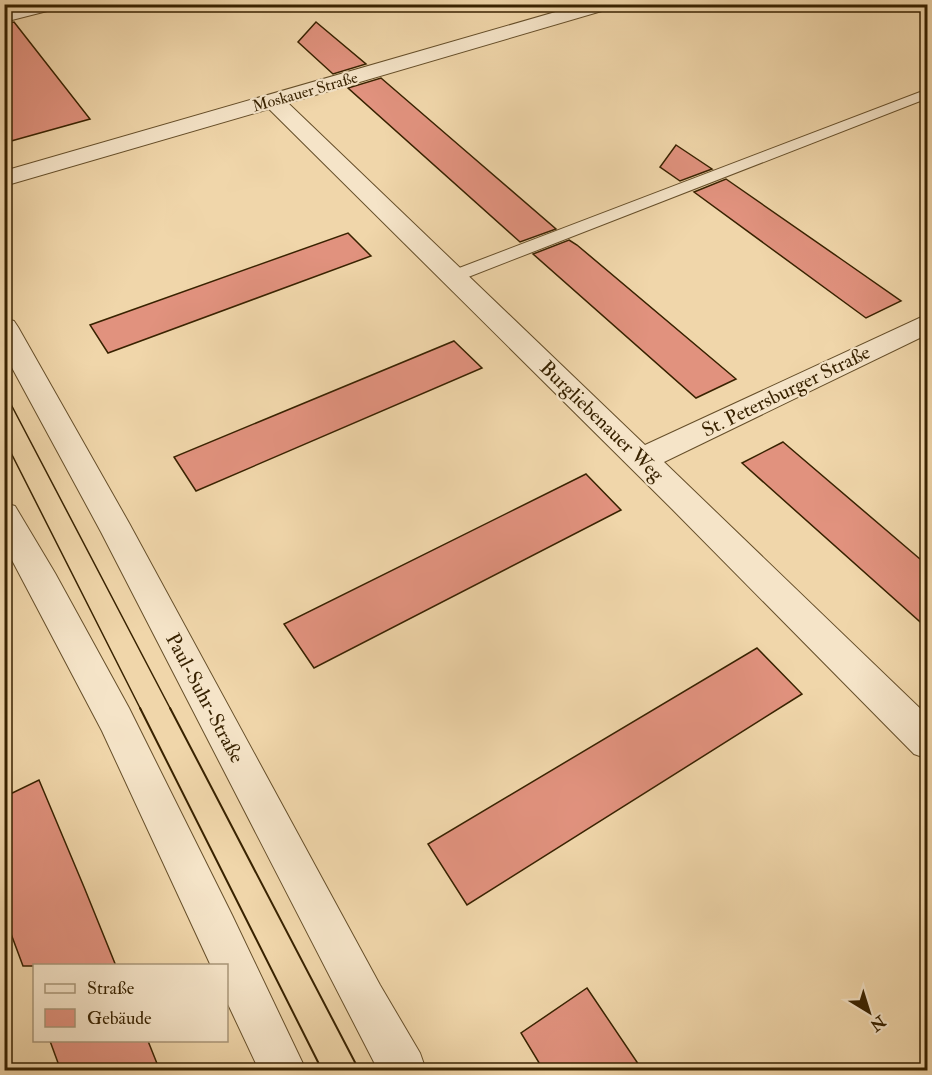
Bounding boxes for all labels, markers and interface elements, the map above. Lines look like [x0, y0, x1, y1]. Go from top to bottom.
street label: Moskauer Straße [250, 67, 360, 117]
street label: St. Petersburger Straße [698, 339, 874, 443]
street label: Burgliebenauer Weg [535, 355, 670, 487]
street label: Paul-Suhr-Straße [160, 629, 250, 767]
legend [33, 964, 228, 1042]
text: Straße [87, 977, 135, 1000]
north arrow [839, 982, 899, 1042]
text: Gebäude [87, 1007, 152, 1030]
text: N [865, 1010, 890, 1036]

